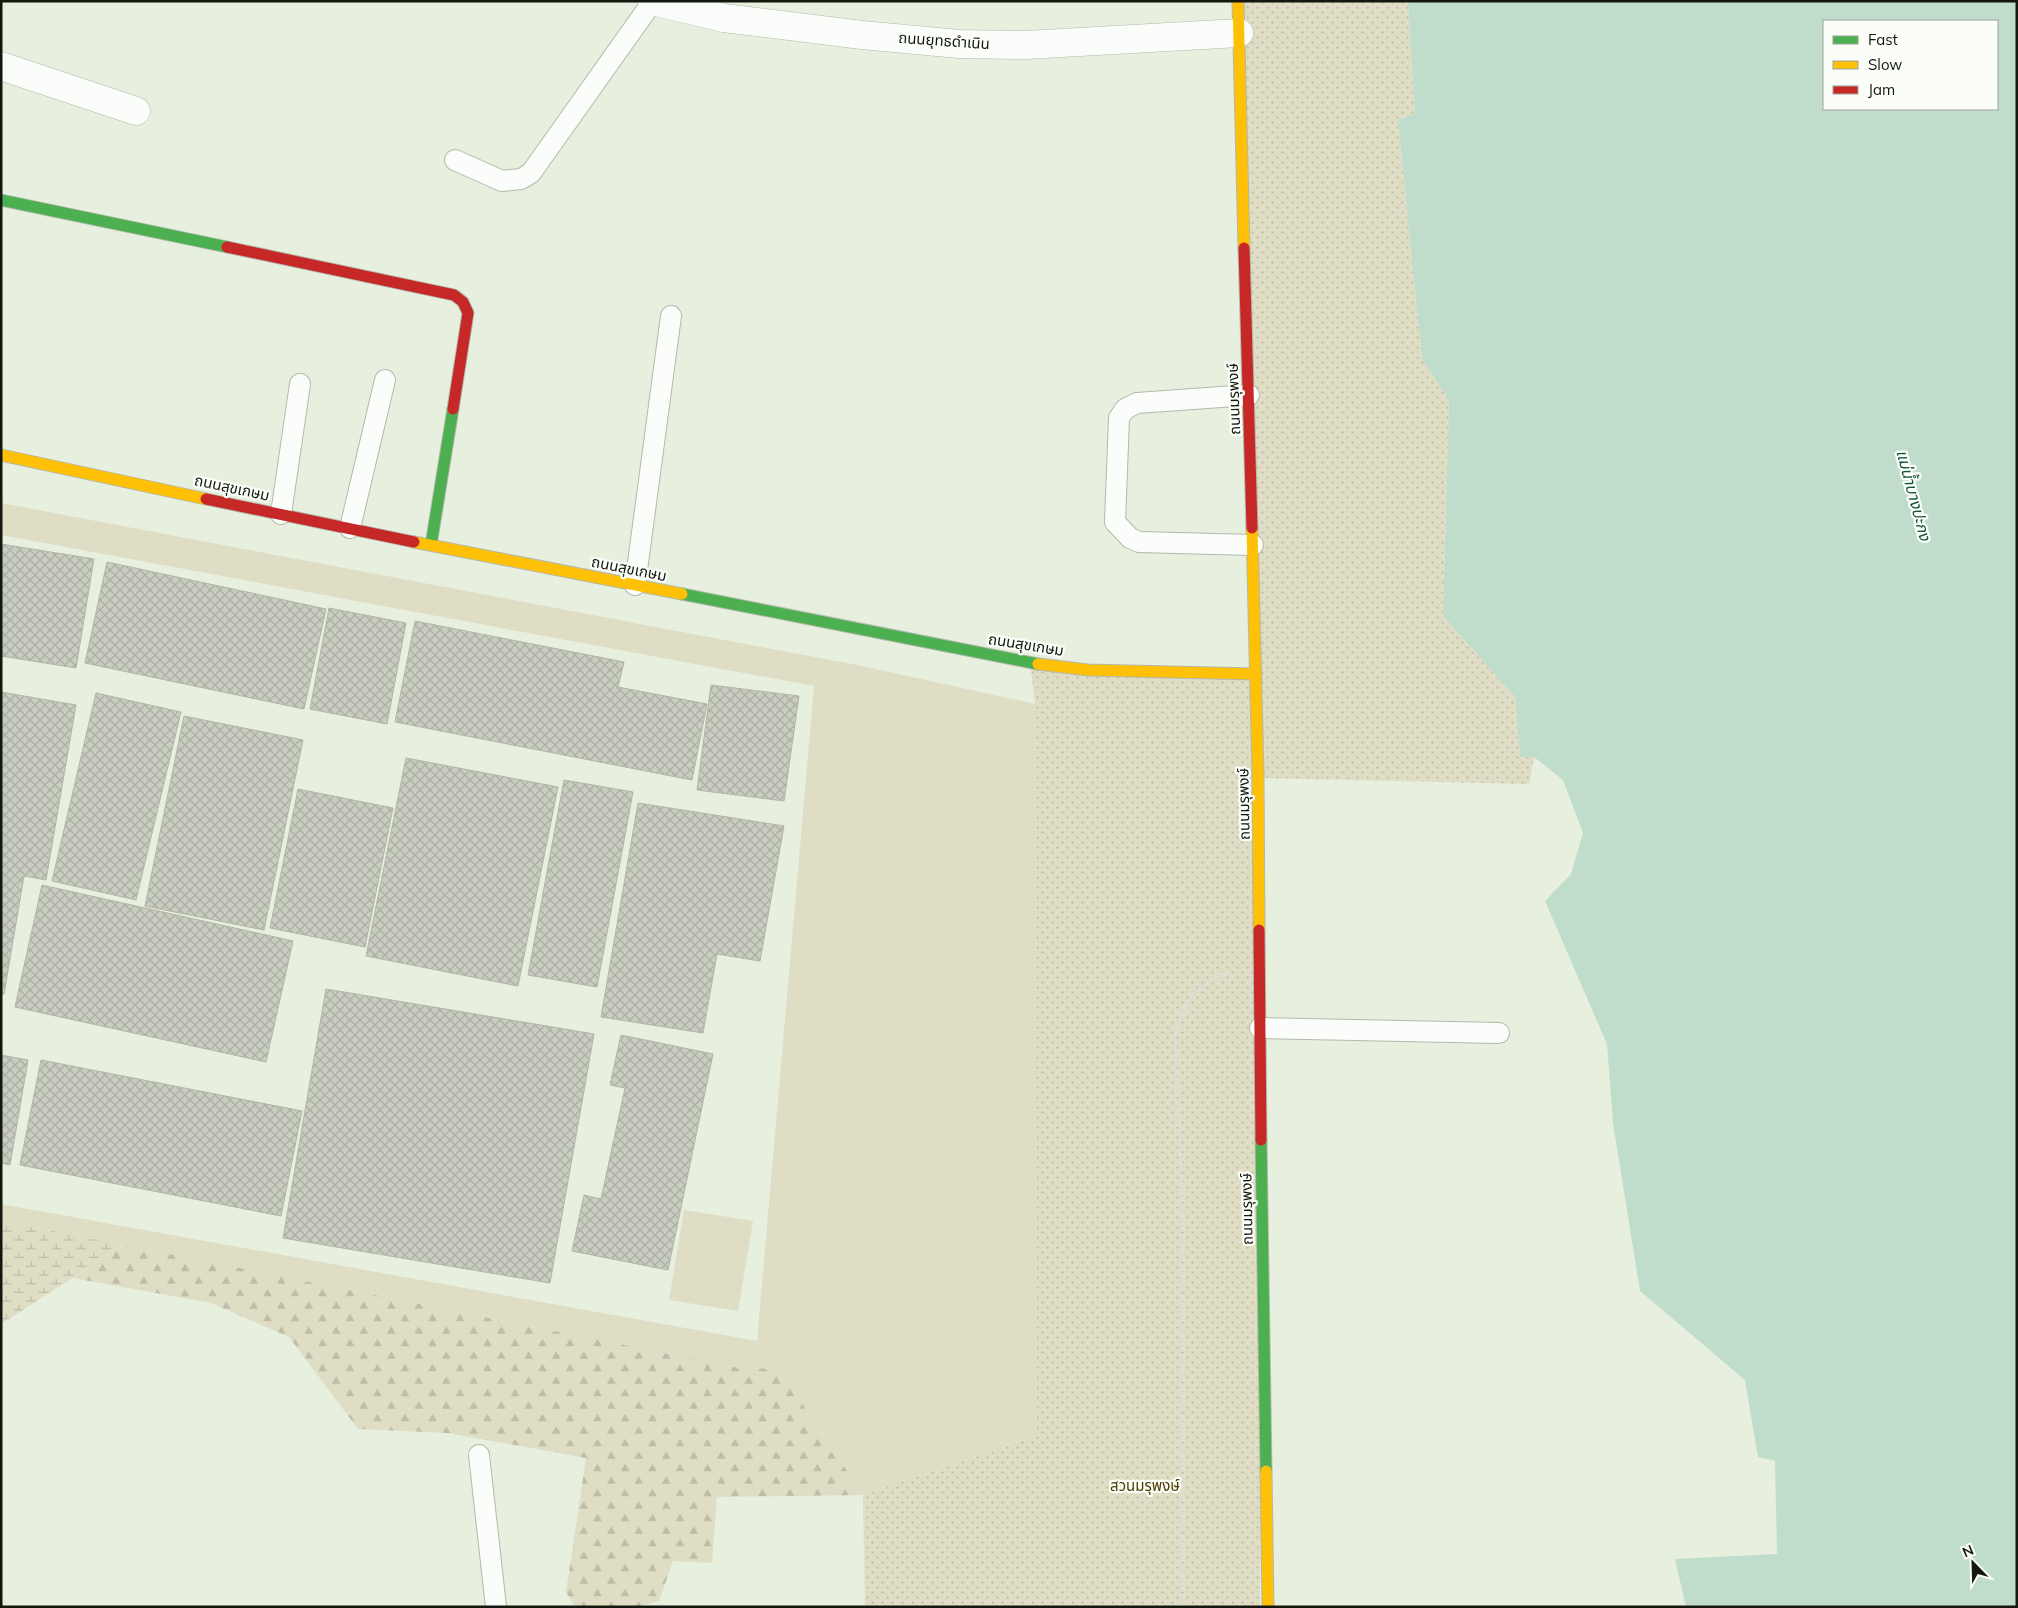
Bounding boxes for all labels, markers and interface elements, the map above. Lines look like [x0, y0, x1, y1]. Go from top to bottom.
legend [1823, 20, 1998, 110]
street label: ถนนยุทธดำเนิน [898, 28, 990, 53]
text: Fast [1868, 30, 1898, 49]
text: Slow [1868, 55, 1902, 74]
text: Jam [1868, 80, 1895, 99]
street label: ถนนมรุพงษ์ [1223, 362, 1244, 435]
water label: แม่น้ำบางปะกง [1892, 447, 1937, 544]
street label: ถนนสุขเกษม [193, 470, 271, 505]
street label: ถนนสุขเกษม [590, 552, 668, 585]
street label: ถนนสุขเกษม [987, 629, 1065, 660]
street label: ถนนมรุพงษ์ [1233, 767, 1254, 840]
street label: ถนนมรุพงษ์ [1236, 1172, 1257, 1245]
park label: สวนมรุพงษ์ [1110, 1476, 1180, 1495]
north arrow [1948, 1538, 1998, 1588]
text: N [1960, 1541, 1976, 1561]

